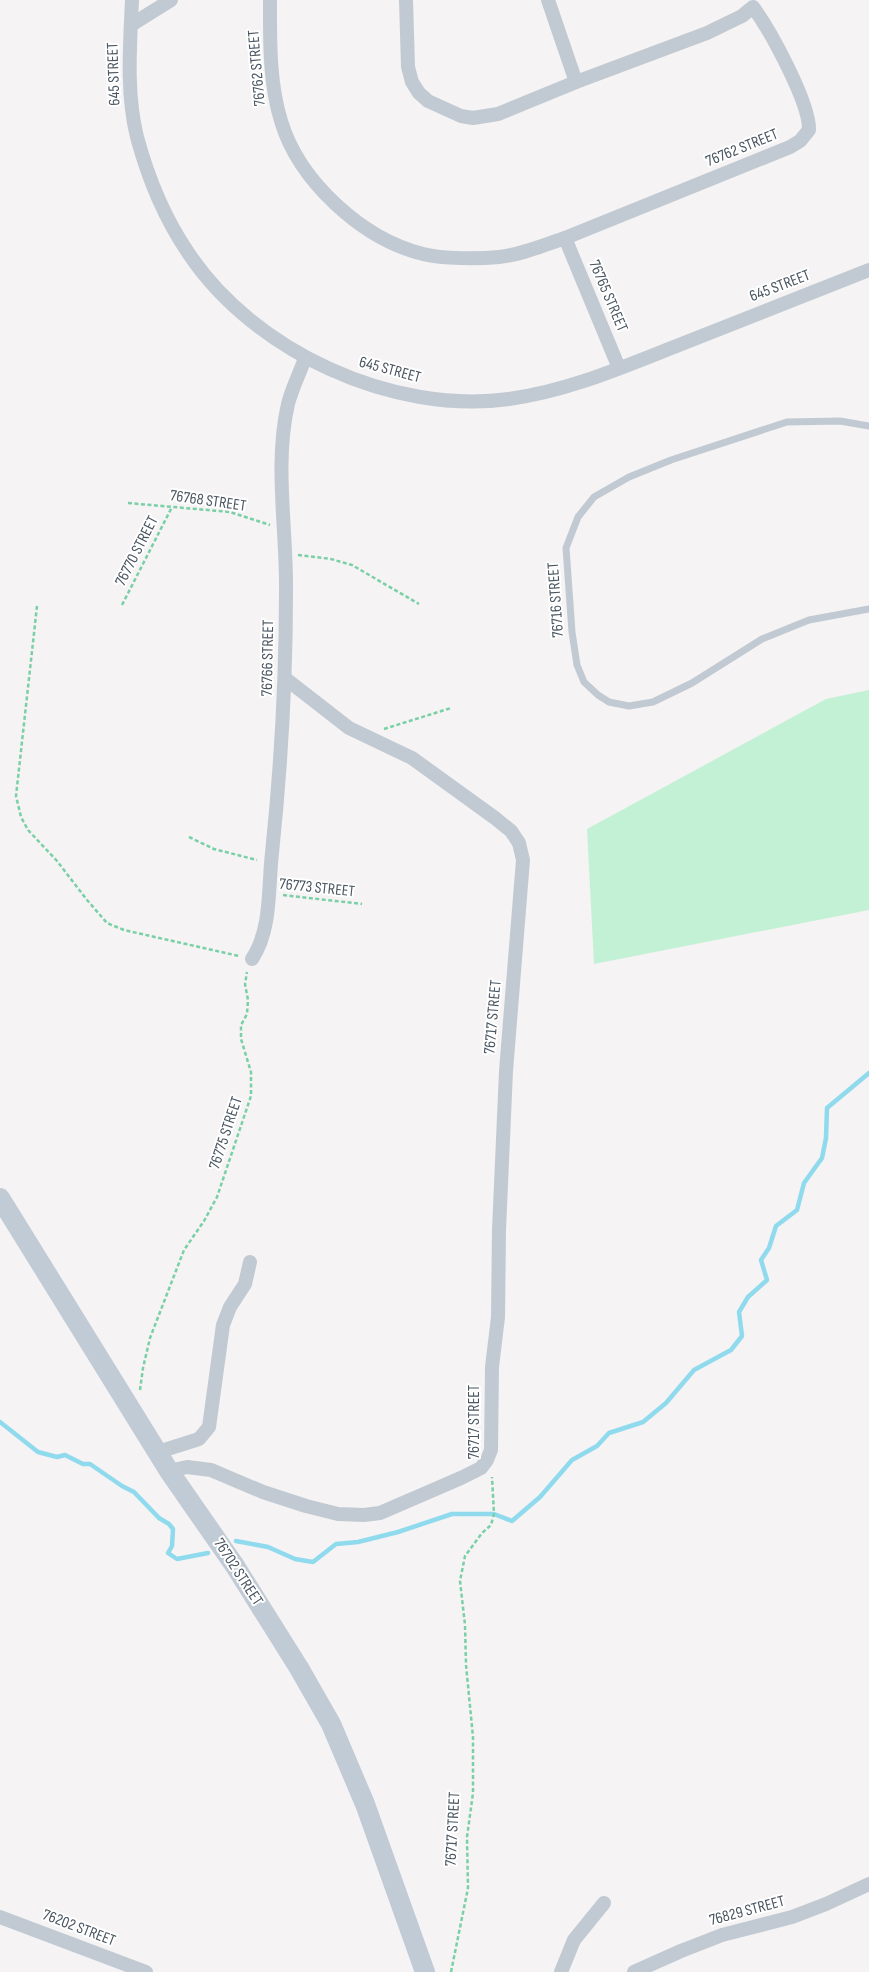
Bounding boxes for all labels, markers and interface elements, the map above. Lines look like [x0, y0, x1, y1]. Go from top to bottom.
street label: 76762 STREET [244, 29, 270, 107]
street label: 645 STREET [103, 42, 125, 106]
street label: 76762 STREET [703, 125, 781, 171]
street label: 76765 STREET [584, 257, 632, 335]
street label: 645 STREET [747, 266, 813, 306]
street label: 645 STREET [357, 353, 424, 387]
street label: 76768 STREET [169, 486, 248, 516]
street label: 76770 STREET [111, 512, 163, 589]
street label: 76716 STREET [544, 561, 568, 638]
street label: 76766 STREET [258, 619, 278, 696]
street label: 76773 STREET [278, 875, 356, 901]
street label: 76717 STREET [480, 978, 506, 1055]
street label: 76775 STREET [205, 1094, 247, 1172]
street label: 76717 STREET [465, 1384, 484, 1459]
street label: 76702 STREET [209, 1535, 267, 1610]
street label: 76717 STREET [442, 1791, 464, 1867]
street label: 76829 STREET [707, 1892, 787, 1930]
street label: 76202 STREET [40, 1905, 119, 1951]

